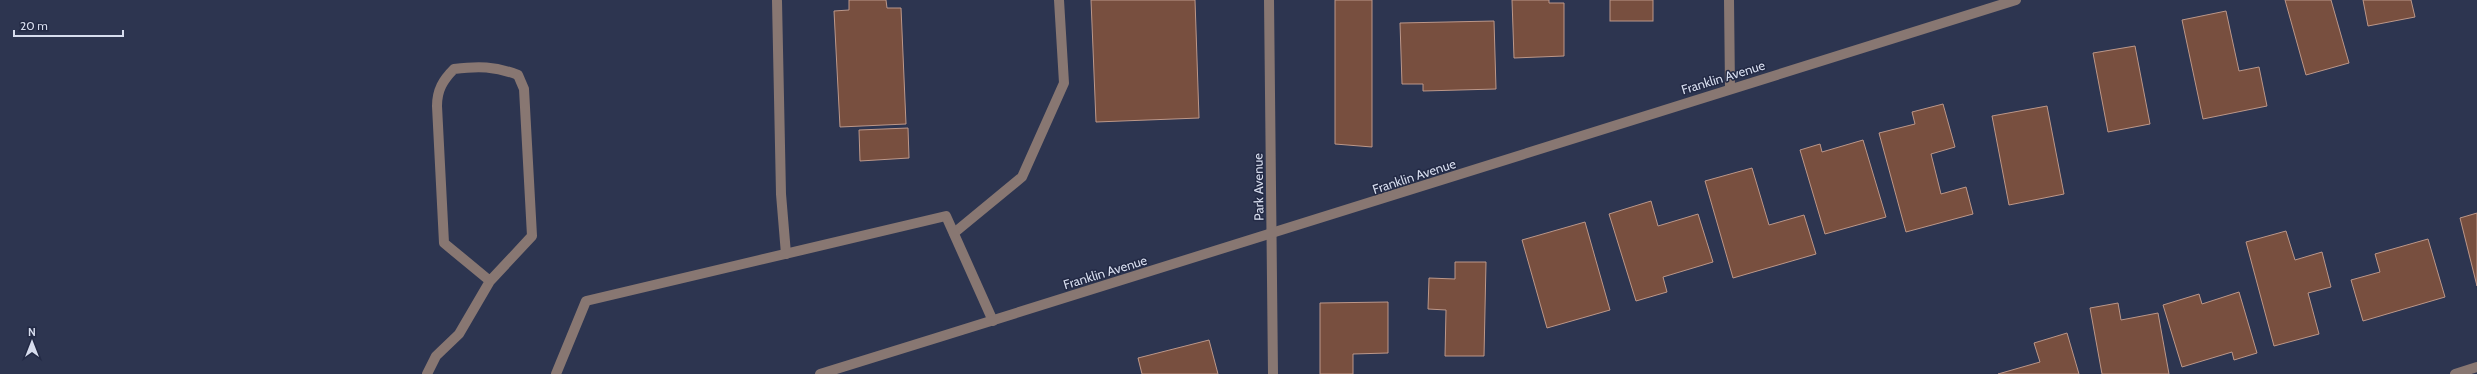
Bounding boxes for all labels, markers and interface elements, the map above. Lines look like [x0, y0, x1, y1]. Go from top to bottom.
scale bar [14, 12, 123, 38]
text: 20 m [20, 18, 48, 33]
street label: Franklin Avenue [1679, 57, 1767, 97]
street label: Park Avenue [1249, 153, 1267, 221]
street label: Franklin Avenue [1370, 155, 1458, 197]
street label: Franklin Avenue [1061, 252, 1149, 292]
north arrow [12, 322, 52, 362]
text: N [28, 325, 36, 339]

